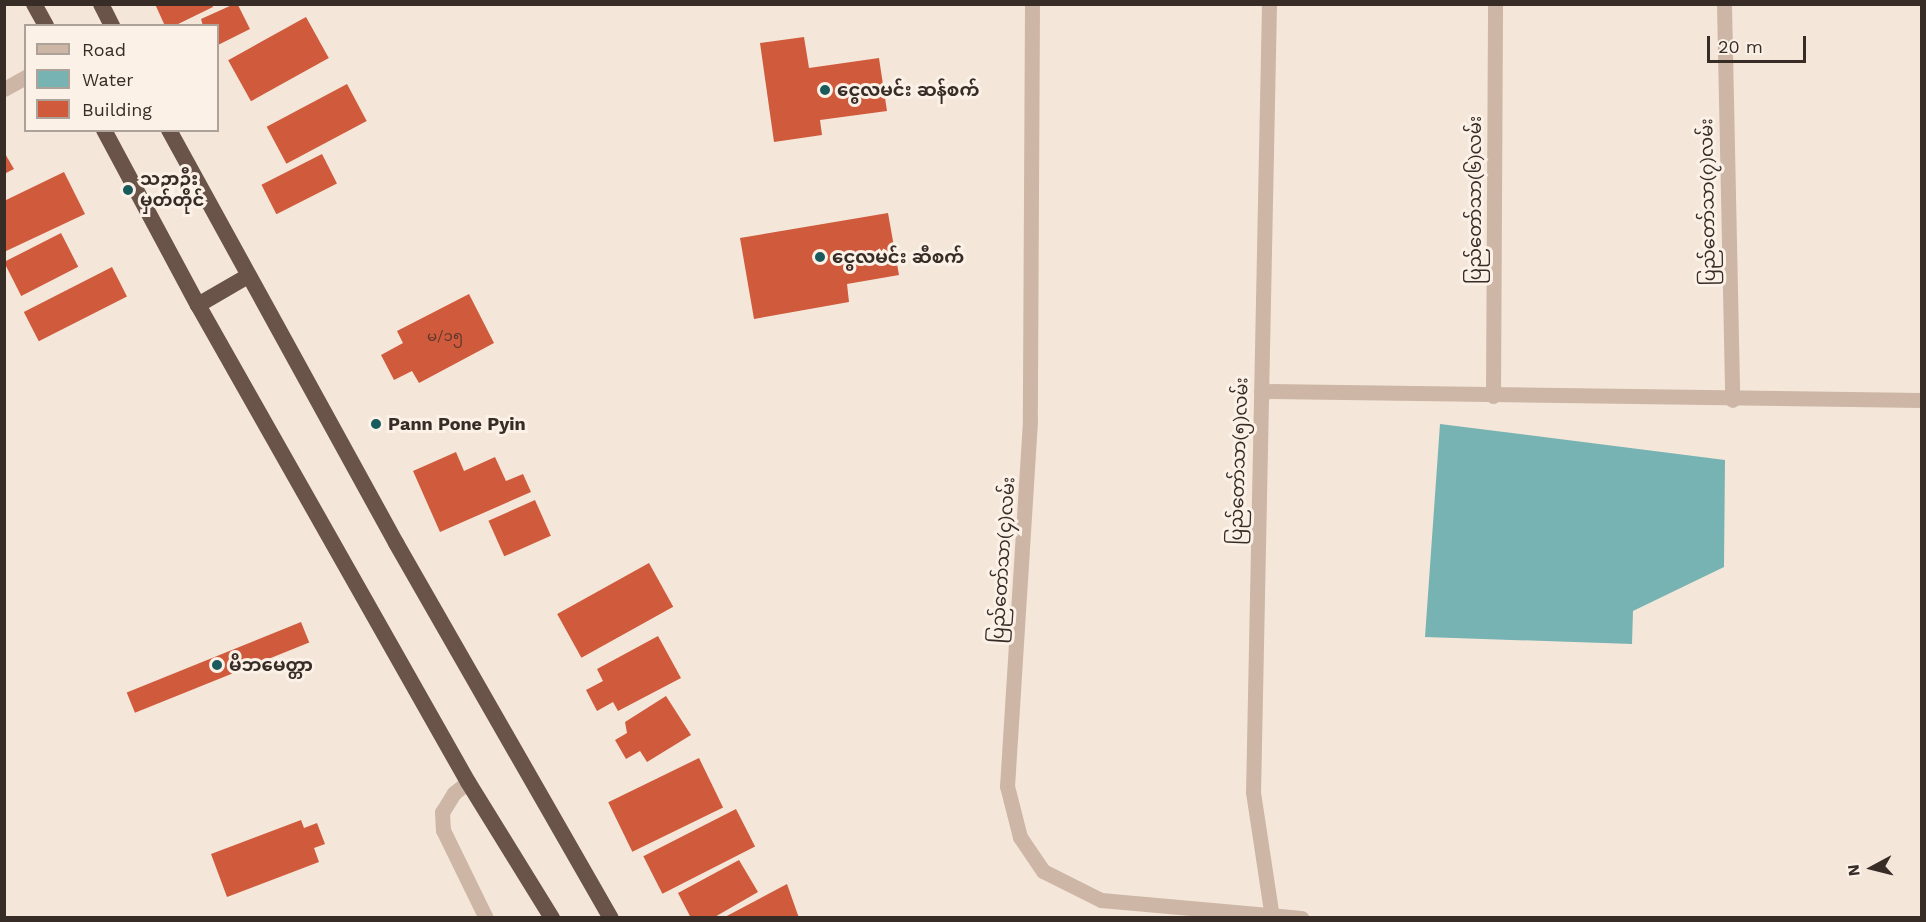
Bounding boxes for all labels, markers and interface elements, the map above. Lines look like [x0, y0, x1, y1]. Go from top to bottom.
legend [24, 24, 219, 132]
scale bar [1710, 24, 1809, 62]
text: 20 m [1718, 36, 1763, 57]
text: Road [82, 39, 126, 60]
text: Water [82, 69, 134, 90]
place label: ငွေလမင်း ဆန်စက် [837, 79, 979, 101]
marker: ငွေလမင်း ဆန်စက် [818, 83, 832, 97]
text: Building [82, 99, 152, 120]
street label: ပြည်တော်သာ(၆)လမ်း [1464, 116, 1486, 284]
street label: ပြည်တော်သာ(၇)လမ်း [1696, 118, 1720, 286]
place label: သဉ္ဇာဦး မှတ်တိုင် [140, 169, 204, 212]
marker: သဉ္ဇာဦး မှတ်တိုင် [121, 183, 135, 197]
place label: ငွေလမင်း ဆီစက် [832, 246, 964, 268]
marker: ငွေလမင်း ဆီစက် [813, 250, 827, 264]
house number: မ/၁၅ [427, 328, 463, 346]
street label: ပြည်တော်သာ(၅)လမ်း [1225, 377, 1253, 545]
place label: Pann Pone Pyin [388, 413, 526, 435]
marker: Pann Pone Pyin [369, 417, 383, 431]
street label: ပြည်တော်သာ(၄)လမ်း [986, 476, 1020, 644]
place label: မိဘမေတ္တာ [229, 654, 313, 676]
marker: မိဘမေတ္တာ [210, 658, 224, 672]
north arrow [1842, 838, 1902, 898]
text: N [1843, 863, 1864, 877]

